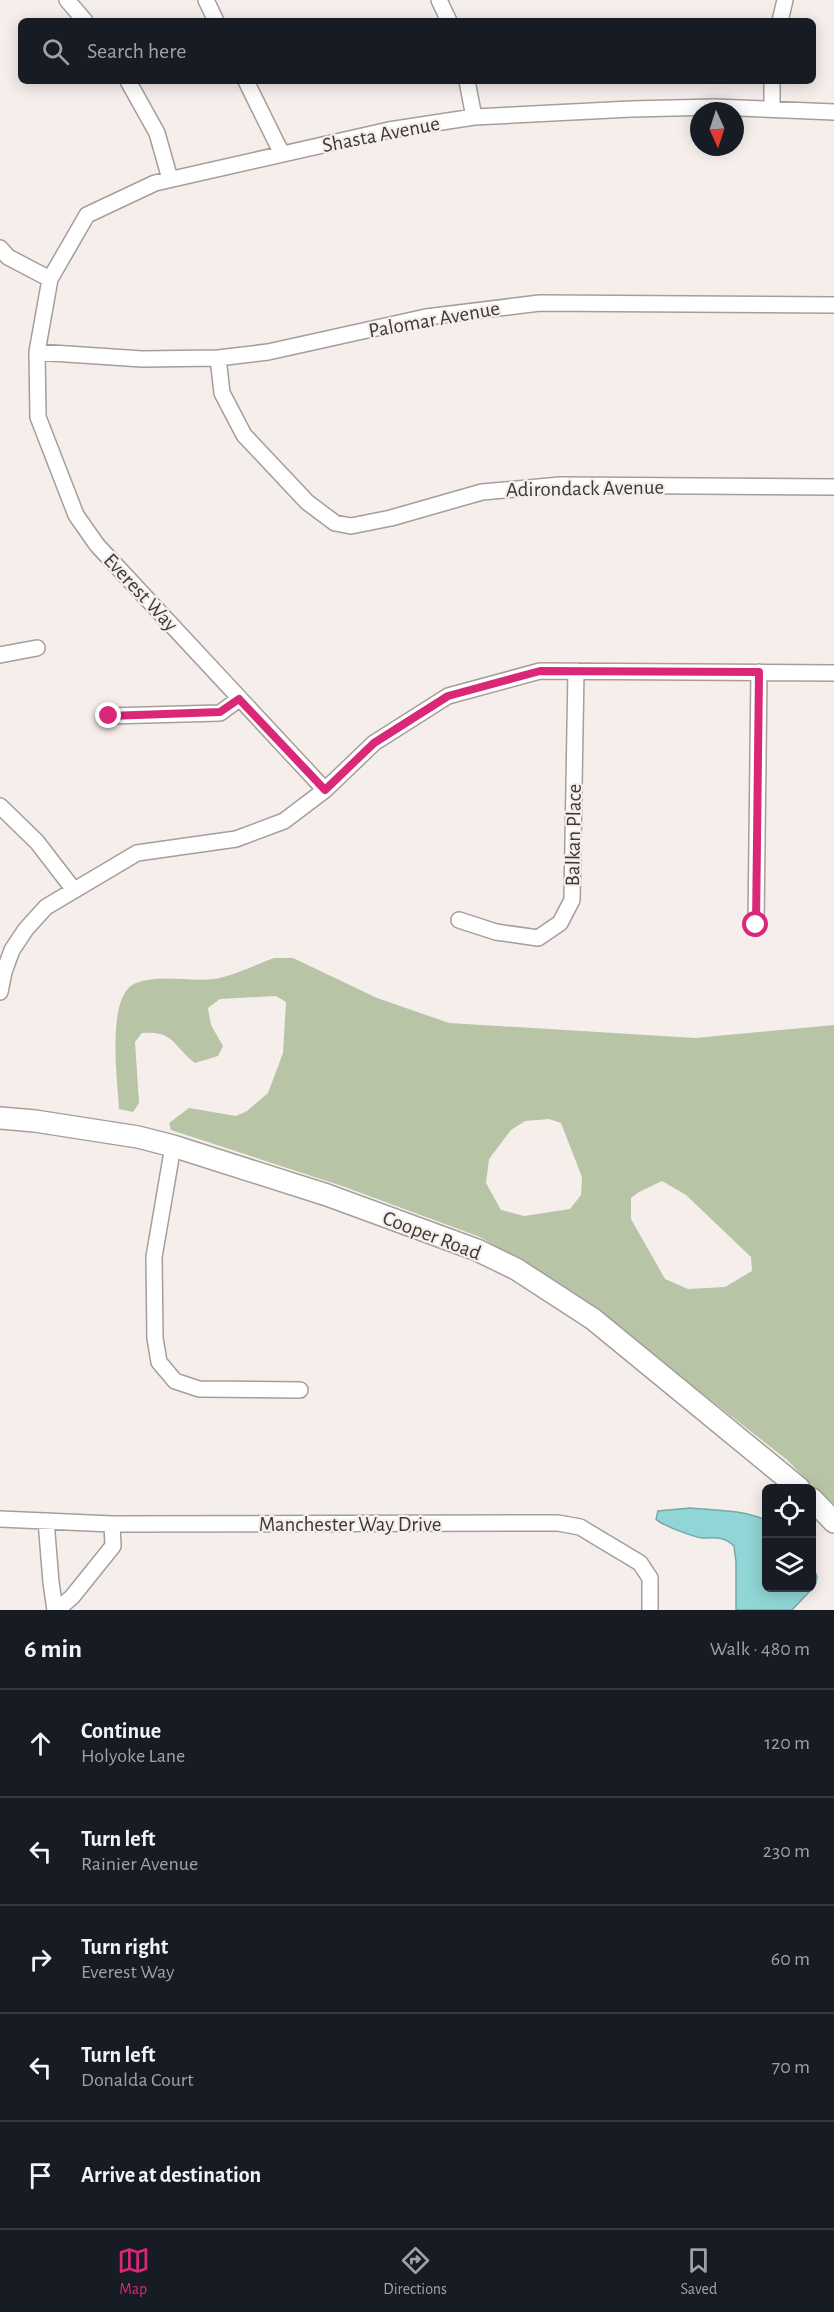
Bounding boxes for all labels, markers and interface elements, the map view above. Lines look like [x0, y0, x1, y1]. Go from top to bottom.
search box [18, 18, 816, 84]
icon: search [39, 35, 72, 68]
text: Search here [87, 40, 186, 62]
north arrow [690, 102, 744, 156]
street label: Shasta Avenue [321, 113, 442, 156]
street label: Palomar Avenue [367, 298, 501, 341]
street label: Adirondack Avenue [506, 477, 664, 500]
street label: Everest Way [99, 549, 182, 635]
route end [95, 702, 121, 728]
street label: Balkan Place [562, 783, 585, 887]
route start [742, 911, 768, 937]
street label: Cooper Road [380, 1207, 484, 1264]
map controls [762, 1484, 816, 1592]
button: locate [762, 1484, 816, 1538]
street label: Manchester Way Drive [259, 1514, 441, 1535]
button: layers [762, 1538, 816, 1592]
text: 6 min [24, 1636, 82, 1662]
text: Walk · 480 m [710, 1639, 810, 1659]
text: Continue [81, 1720, 161, 1742]
icon: ahead [24, 1727, 57, 1760]
text: 120 m [764, 1733, 810, 1753]
text: Holyoke Lane [81, 1746, 185, 1766]
text: Turn left [81, 1828, 155, 1850]
icon: left [24, 1835, 57, 1868]
text: 230 m [763, 1841, 810, 1861]
text: Rainier Avenue [81, 1854, 198, 1874]
text: Turn right [81, 1936, 168, 1958]
icon: right [24, 1943, 57, 1976]
text: 60 m [771, 1949, 810, 1969]
text: Everest Way [81, 1962, 174, 1982]
text: Turn left [81, 2044, 155, 2066]
icon: left [24, 2051, 57, 2084]
text: 70 m [772, 2057, 810, 2077]
text: Donalda Court [81, 2070, 194, 2090]
icon: arrive [24, 2159, 57, 2192]
text: Arrive at destination [81, 2164, 261, 2186]
tab: Map [117, 2244, 150, 2299]
tab: Directions [383, 2244, 447, 2299]
tab: Saved [681, 2244, 717, 2299]

